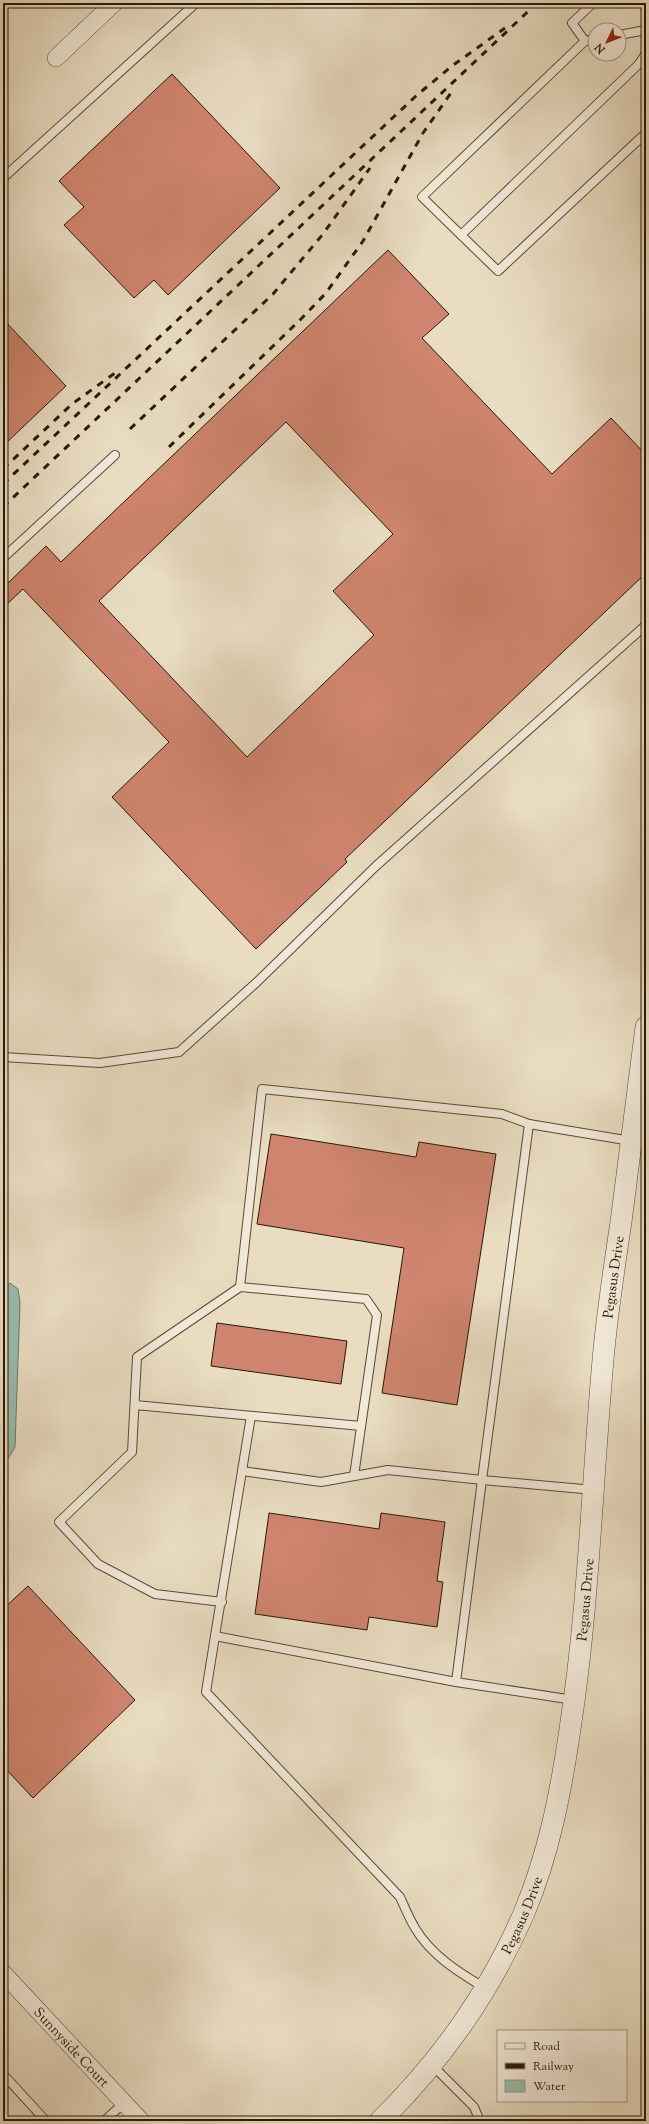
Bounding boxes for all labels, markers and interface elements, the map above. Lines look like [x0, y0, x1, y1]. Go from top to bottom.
north arrow [587, 22, 627, 62]
text: N [591, 39, 610, 58]
street label: Pegasus Drive [599, 1235, 631, 1319]
street label: Pegasus Drive [573, 1558, 600, 1642]
street label: Pegasus Drive [498, 1874, 549, 1958]
street label: Sunnyside Court [28, 2004, 113, 2093]
legend [497, 2030, 627, 2102]
text: Road [533, 2038, 560, 2056]
text: Railway [533, 2058, 574, 2076]
text: Water [533, 2078, 566, 2096]

